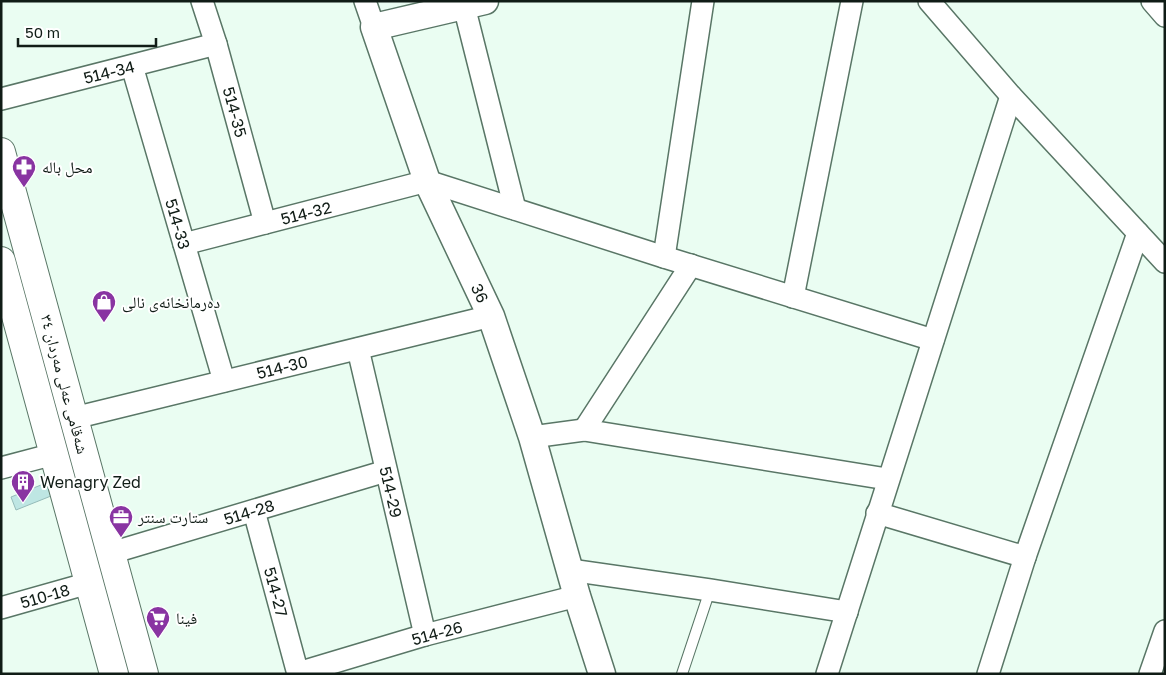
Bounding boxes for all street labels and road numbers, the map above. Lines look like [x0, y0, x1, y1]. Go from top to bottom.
street label: 514-34 [81, 56, 137, 88]
street label: 514-35 [219, 85, 251, 139]
street label: 514-33 [161, 196, 195, 252]
street label: 514-32 [279, 197, 333, 229]
street label: 36 [467, 280, 493, 306]
street label: شەقامی عەلی مەردان ٣٤ [36, 312, 93, 456]
street label: 514-30 [254, 351, 310, 383]
street label: 514-29 [375, 464, 407, 520]
street label: 514-28 [221, 495, 277, 529]
street label: 514-27 [260, 565, 292, 619]
street label: 510-18 [18, 579, 72, 613]
street label: 514-26 [409, 617, 465, 649]

